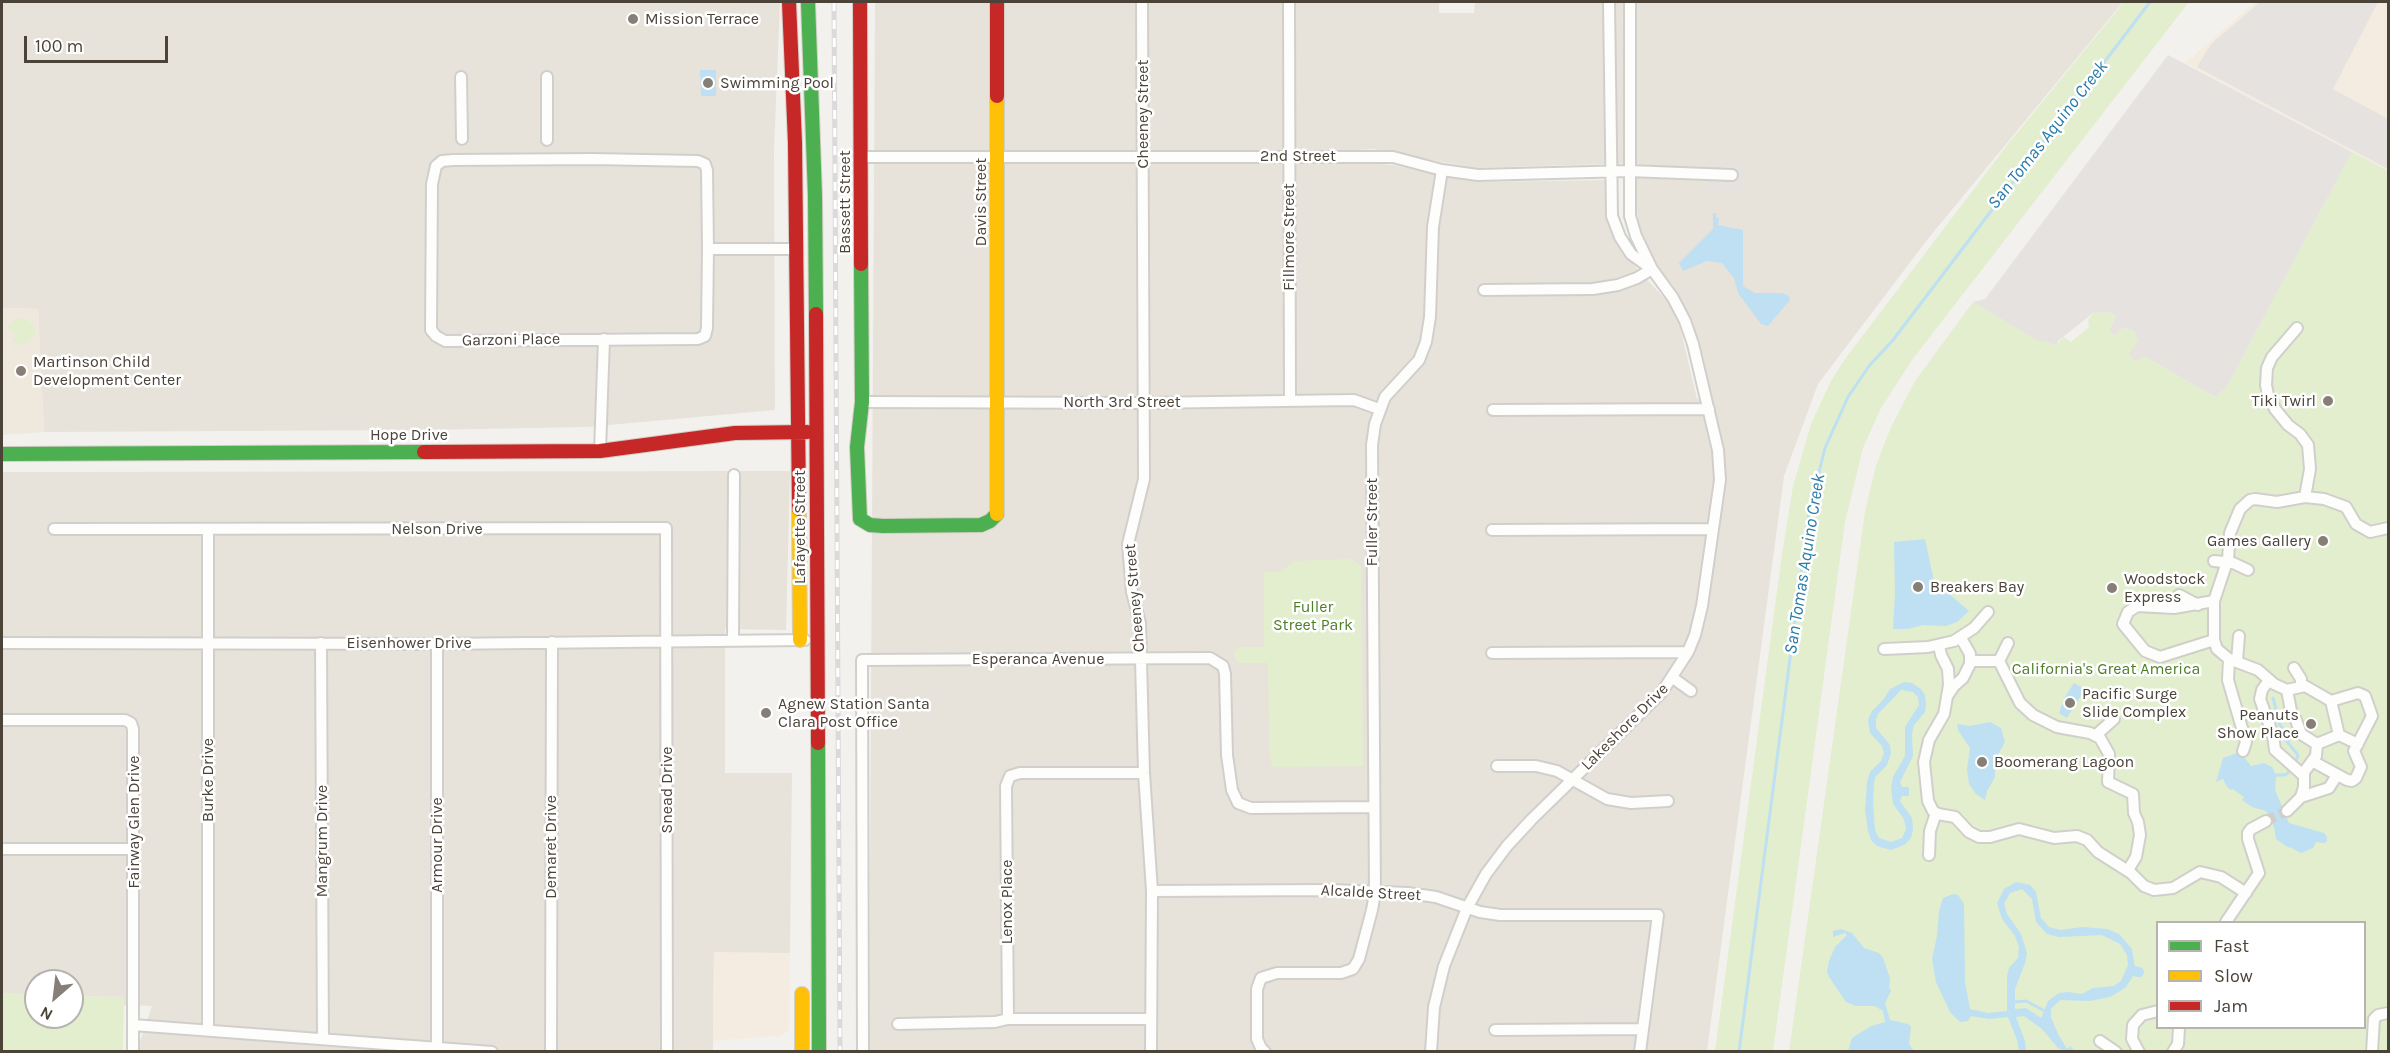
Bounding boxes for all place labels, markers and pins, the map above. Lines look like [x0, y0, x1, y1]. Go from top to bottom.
place label: Mission Terrace [645, 9, 759, 29]
marker: Mission Terrace [626, 12, 640, 26]
place label: Swimming Pool [720, 73, 834, 93]
marker: Swimming Pool [701, 76, 715, 90]
place label: Martinson Child Development Center [33, 352, 181, 390]
marker: Martinson Child Development Center [14, 364, 28, 378]
place label: Tiki Twirl [2251, 391, 2316, 411]
marker: Tiki Twirl [2321, 394, 2335, 408]
place label: Games Gallery [2207, 531, 2311, 551]
marker: Games Gallery [2316, 534, 2330, 548]
place label: Woodstock Express [2124, 569, 2205, 607]
place label: Breakers Bay [1930, 577, 2024, 597]
marker: Breakers Bay [1911, 580, 1925, 594]
marker: Woodstock Express [2105, 581, 2119, 595]
place label: Pacific Surge Slide Complex [2082, 684, 2186, 722]
place label: Agnew Station Santa Clara Post Office [778, 694, 930, 732]
marker: Pacific Surge Slide Complex [2063, 696, 2077, 710]
place label: Peanuts Show Place [2217, 705, 2299, 743]
marker: Agnew Station Santa Clara Post Office [759, 706, 773, 720]
marker: Peanuts Show Place [2304, 717, 2318, 731]
place label: Boomerang Lagoon [1994, 752, 2134, 772]
marker: Boomerang Lagoon [1975, 755, 1989, 769]

